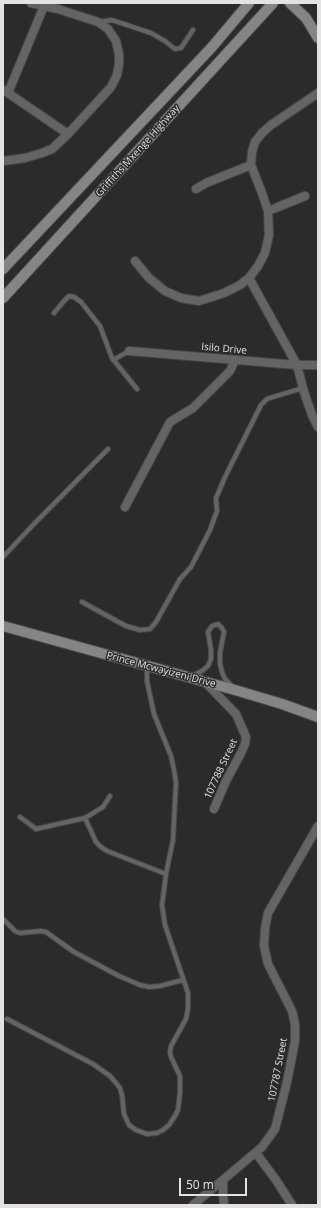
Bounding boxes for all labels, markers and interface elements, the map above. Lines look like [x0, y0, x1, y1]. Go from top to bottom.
street label: Griffiths Mxenge Highway [94, 103, 182, 199]
street label: Isilo Drive [201, 341, 247, 357]
street label: Prince Mcwayizeni Drive [105, 650, 217, 690]
street label: 107788 Street [202, 737, 240, 801]
street label: 107787 Street [266, 1037, 290, 1103]
scale bar [181, 1170, 249, 1196]
text: 50 m [186, 1176, 214, 1193]

